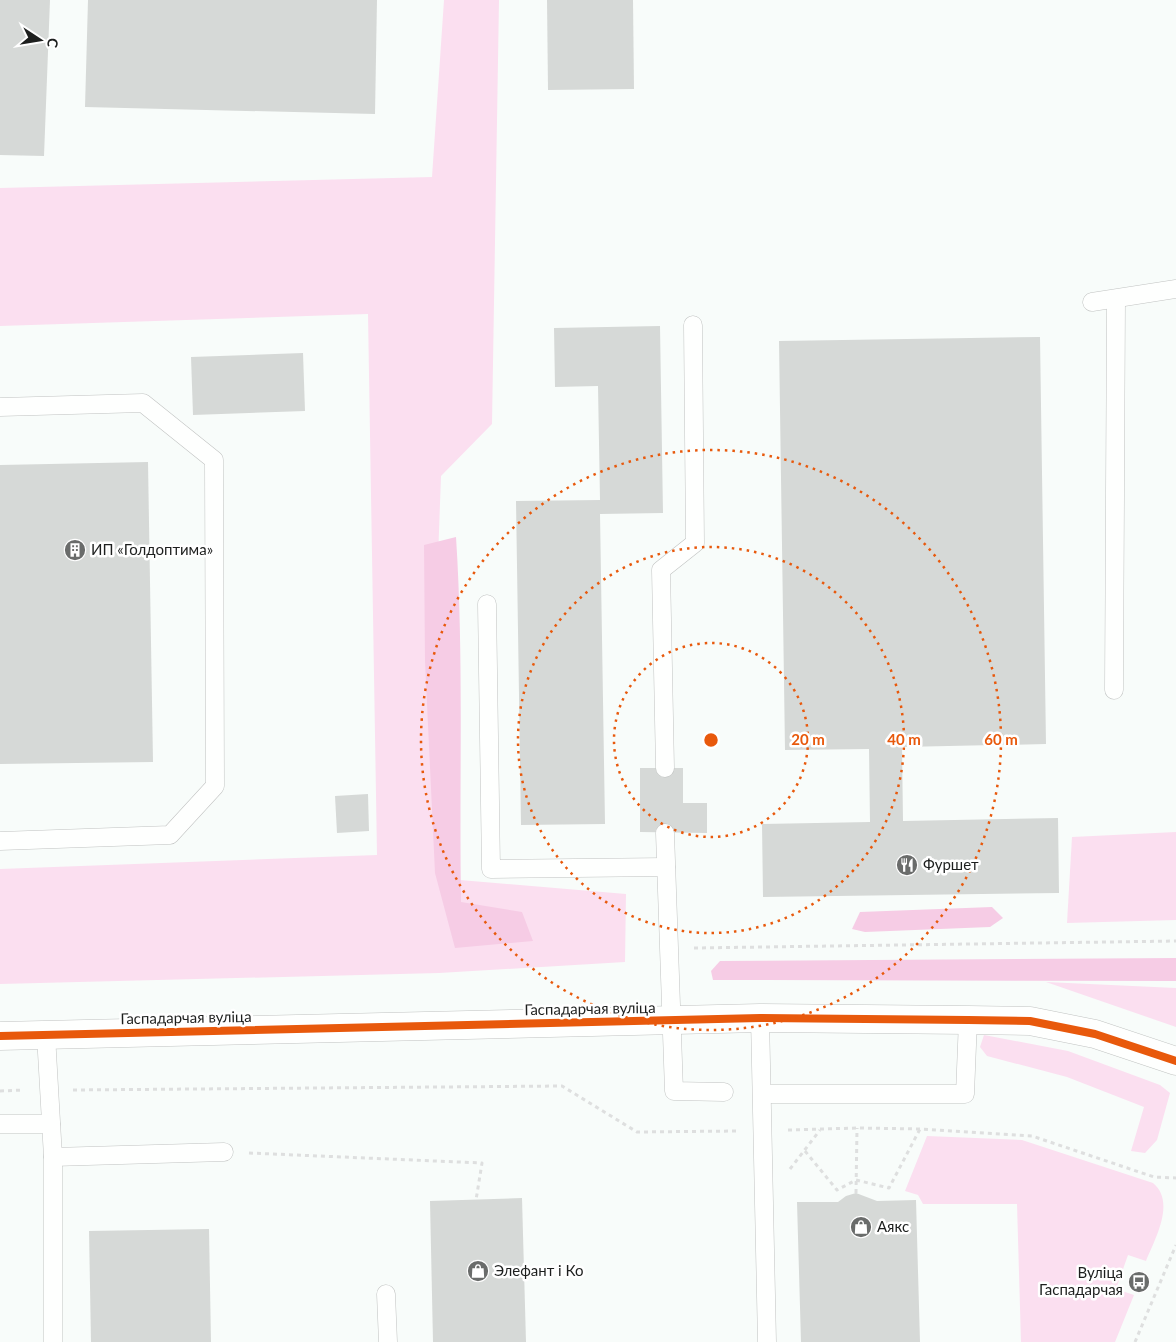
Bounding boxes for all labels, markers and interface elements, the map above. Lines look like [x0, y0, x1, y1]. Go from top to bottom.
north arrow [15, 15, 65, 65]
text: С [44, 37, 62, 50]
building icon: ИП «Голдоптима» [63, 538, 87, 562]
place label: ИП «Голдоптима» [91, 540, 213, 558]
text: 20 m [791, 730, 825, 748]
text: 40 m [887, 730, 921, 748]
text: 60 m [984, 730, 1018, 748]
centre of rings [702, 731, 720, 749]
restaurant icon: Фуршет [895, 853, 919, 877]
place label: Фуршет [923, 855, 979, 873]
street label: Гаспадарчая вуліца [524, 998, 656, 1018]
street label: Гаспадарчая вуліца [120, 1007, 252, 1027]
shop icon: Аякс [849, 1215, 873, 1239]
place label: Аякс [877, 1217, 909, 1235]
shop icon: Элефант і Ко [466, 1259, 490, 1283]
place label: Элефант і Ко [494, 1261, 584, 1279]
place label: Вуліца Гаспадарчая [1039, 1263, 1123, 1298]
bus stop icon: Вуліца Гаспадарчая [1127, 1270, 1151, 1294]

